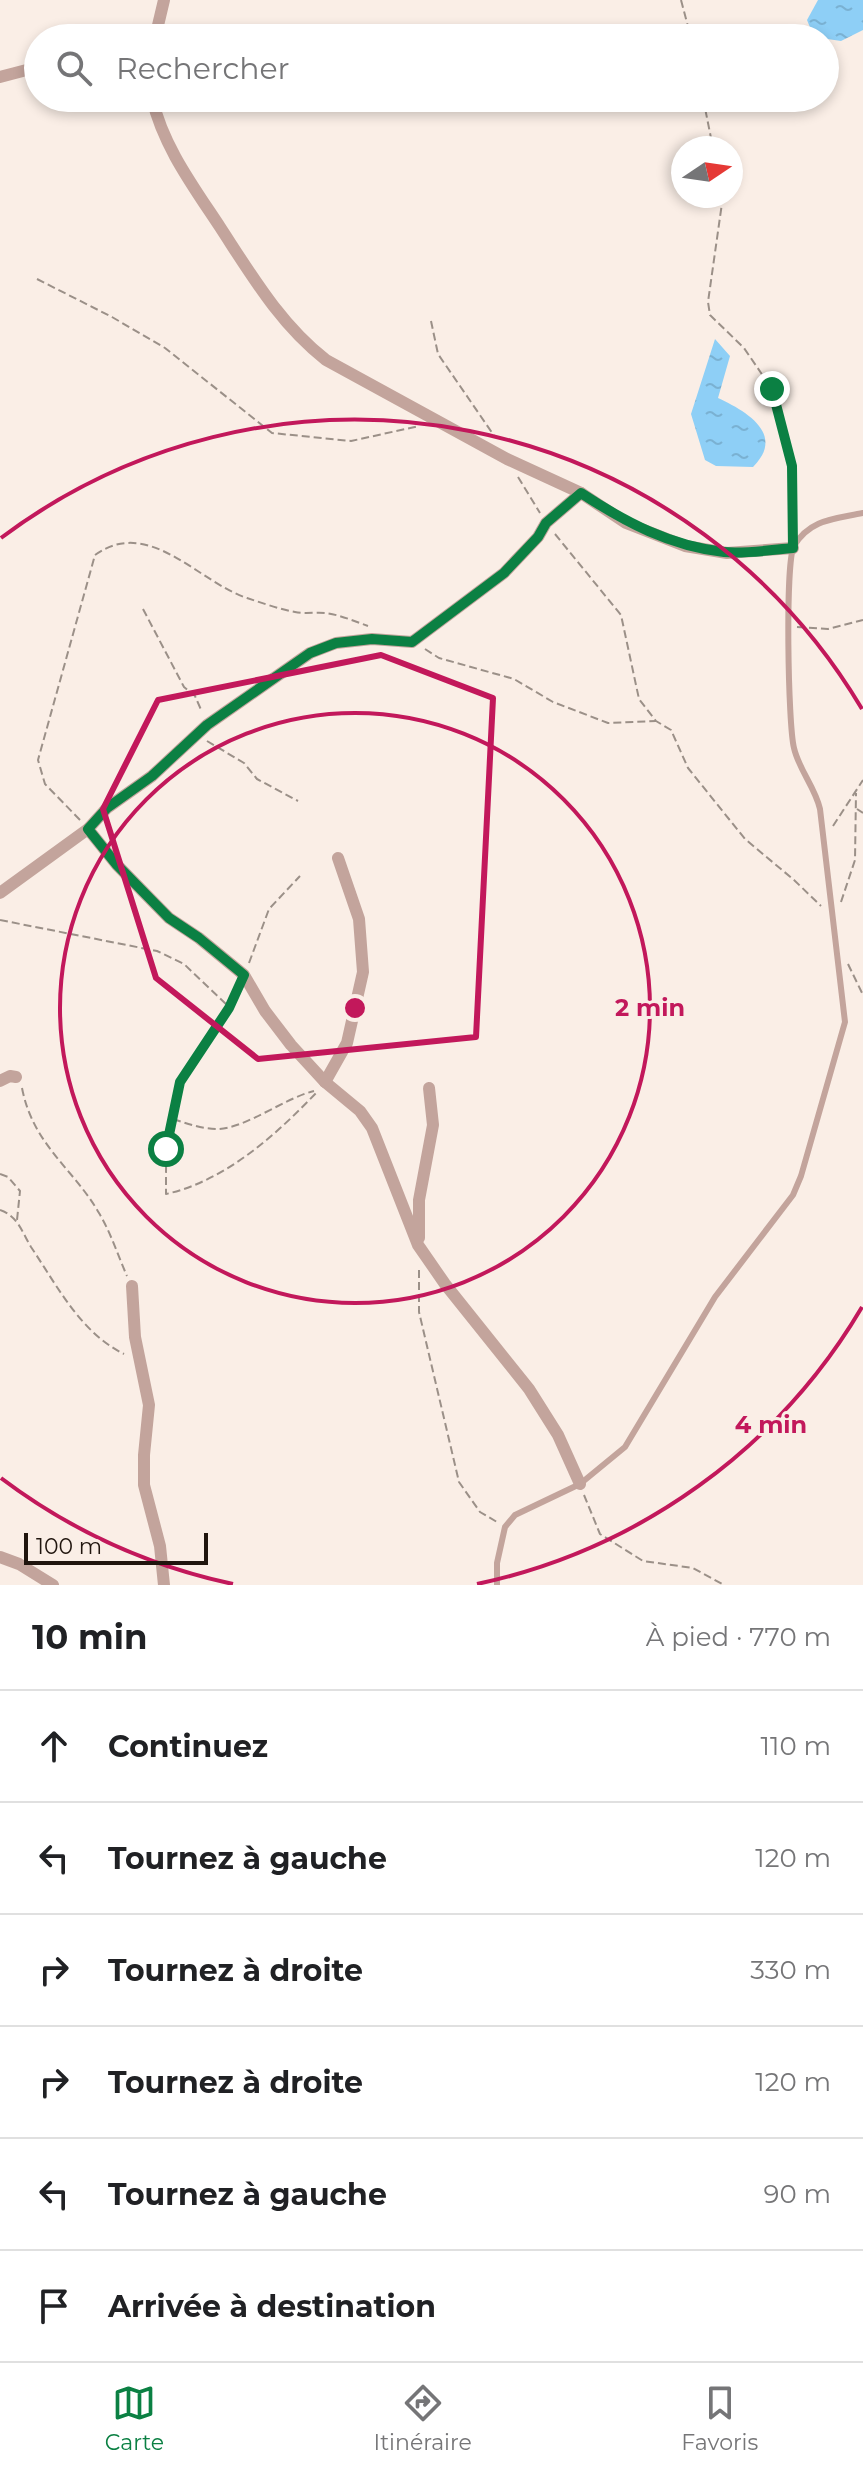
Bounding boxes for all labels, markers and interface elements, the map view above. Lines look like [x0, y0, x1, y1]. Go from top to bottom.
search box [24, 24, 839, 112]
icon: search [52, 46, 96, 90]
text: Rechercher [116, 50, 290, 87]
north arrow [671, 136, 743, 208]
route end [754, 371, 790, 407]
text: 2 min [615, 993, 685, 1022]
centre of rings [341, 994, 369, 1022]
route start [148, 1131, 184, 1167]
text: 4 min [735, 1410, 807, 1439]
scale bar [24, 1529, 208, 1565]
text: 100 m [36, 1533, 102, 1560]
text: 10 min [32, 1616, 147, 1658]
text: À pied · 770 m [646, 1621, 831, 1653]
icon: ahead [32, 1724, 76, 1768]
text: Continuez [108, 1728, 268, 1765]
text: 110 m [761, 1730, 831, 1762]
icon: left [32, 1836, 76, 1880]
text: Tournez à gauche [108, 1840, 387, 1877]
text: 120 m [755, 1842, 831, 1874]
icon: right [32, 1948, 76, 1992]
text: Tournez à droite [108, 1952, 363, 1989]
text: 330 m [750, 1954, 831, 1986]
icon: right [32, 2060, 76, 2104]
text: Tournez à droite [108, 2064, 363, 2101]
text: 120 m [755, 2066, 831, 2098]
icon: left [32, 2172, 76, 2216]
text: Tournez à gauche [108, 2176, 387, 2213]
text: 90 m [764, 2178, 831, 2210]
icon: arrive [32, 2284, 76, 2328]
text: Arrivée à destination [108, 2288, 436, 2325]
tab: Carte [105, 2381, 164, 2456]
tab: Itinéraire [374, 2381, 472, 2456]
tab: Favoris [681, 2381, 758, 2456]

